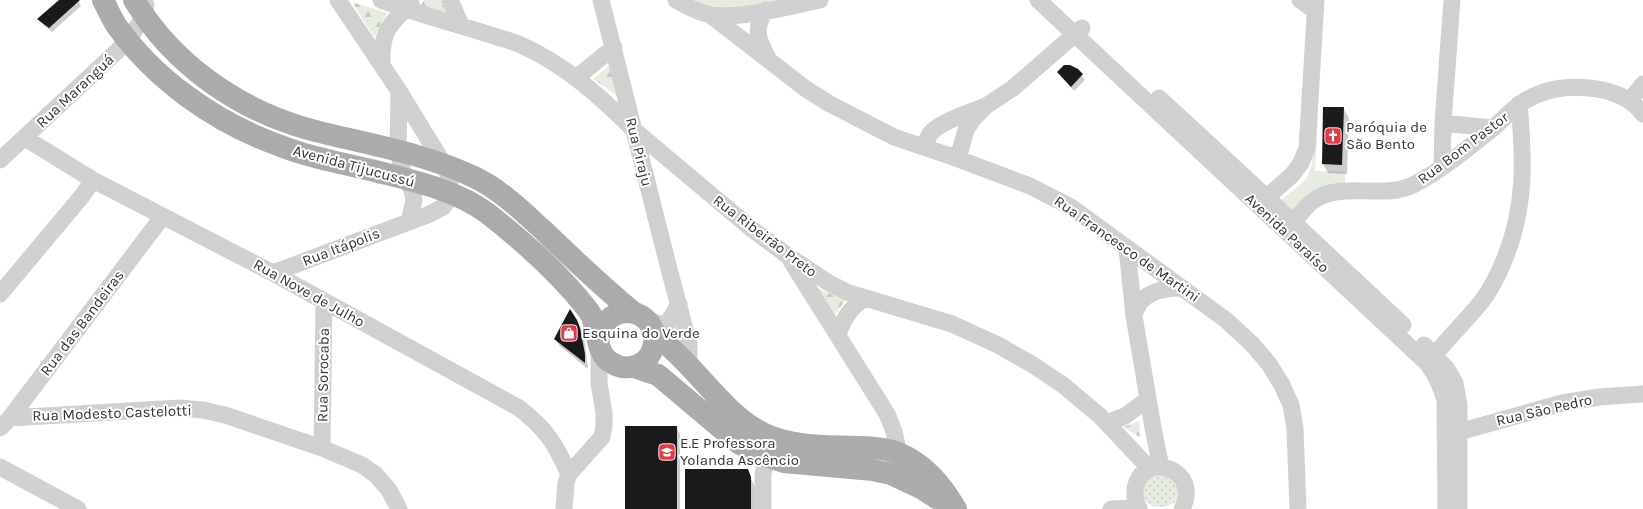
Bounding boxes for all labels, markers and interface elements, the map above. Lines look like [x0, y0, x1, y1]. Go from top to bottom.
street label: Rua Maranguá [32, 50, 118, 132]
street label: Rua Bom Pastor [1414, 108, 1512, 188]
street label: Rua Piraju [622, 116, 656, 188]
place label: Paróquia de São Bento [1346, 118, 1427, 153]
church icon: Paróquia de São Bento [1323, 126, 1343, 146]
street label: Avenida Tijucussú [291, 141, 417, 191]
street label: Avenida Paraíso [1241, 189, 1333, 277]
street label: Rua Ribeirão Preto [709, 191, 821, 281]
street label: Rua Francesco de Martini [1051, 192, 1203, 306]
street label: Rua Itápolis [300, 224, 382, 270]
street label: Rua Nove de Julho [250, 255, 368, 331]
street label: Rua das Bandeiras [36, 266, 128, 380]
shop icon: Esquina do Verde [559, 323, 579, 343]
place label: Esquina do Verde [582, 324, 700, 342]
street label: Rua Sorocaba [313, 328, 333, 422]
street label: Rua São Pedro [1494, 390, 1594, 430]
street label: Rua Modesto Castelotti [32, 401, 192, 425]
place label: E.E Professora Yolanda Ascêncio [680, 434, 799, 469]
school or university icon: E.E Professora Yolanda Ascêncio [657, 442, 677, 462]

